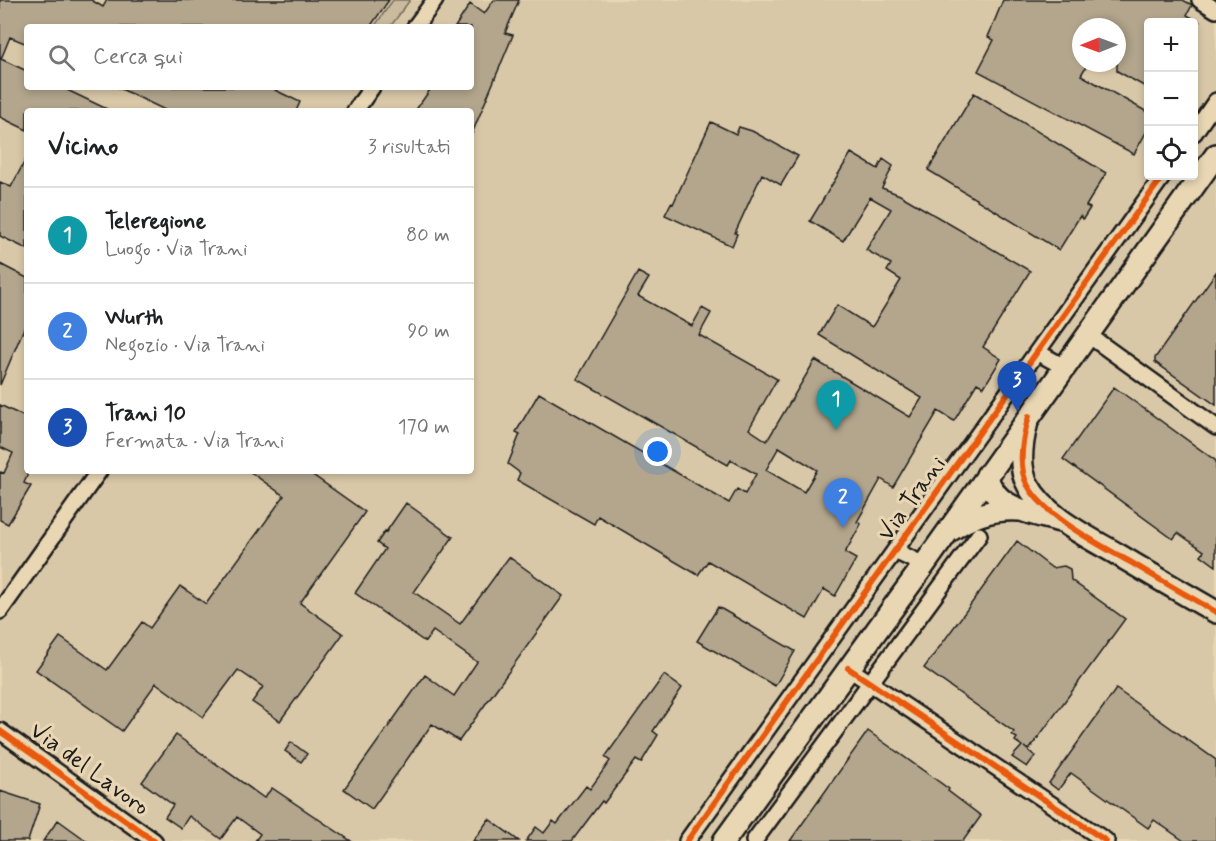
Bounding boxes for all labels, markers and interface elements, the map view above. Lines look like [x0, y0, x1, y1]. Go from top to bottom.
north arrow [1072, 18, 1126, 72]
map controls [1144, 18, 1198, 180]
button: + [1144, 18, 1198, 72]
search box [24, 24, 474, 90]
icon: search [45, 41, 78, 74]
text: Cerca qui [93, 43, 183, 71]
button: − [1144, 72, 1198, 126]
button: locate [1144, 126, 1198, 180]
text: Vicino [48, 130, 118, 164]
text: 3 risultati [368, 134, 450, 161]
text: Teleregione [105, 208, 206, 236]
text: 1 [63, 222, 72, 249]
text: 80 m [406, 222, 450, 249]
text: Luogo · Via Trani [105, 236, 247, 263]
text: Wurth [105, 304, 163, 332]
text: 2 [63, 318, 72, 345]
text: 90 m [407, 318, 450, 345]
text: Negozio · Via Trani [105, 332, 265, 359]
pin: 3 [998, 362, 1036, 411]
pin: 1 [816, 380, 856, 430]
text: Trani 10 [105, 400, 186, 428]
text: 3 [63, 414, 72, 441]
text: 170 m [398, 414, 450, 441]
text: Fermata · Via Trani [105, 428, 284, 455]
your location [643, 437, 672, 466]
street label: Via Trani [871, 450, 953, 547]
pin: 2 [824, 478, 862, 528]
street label: Via del Lavoro [23, 715, 155, 823]

